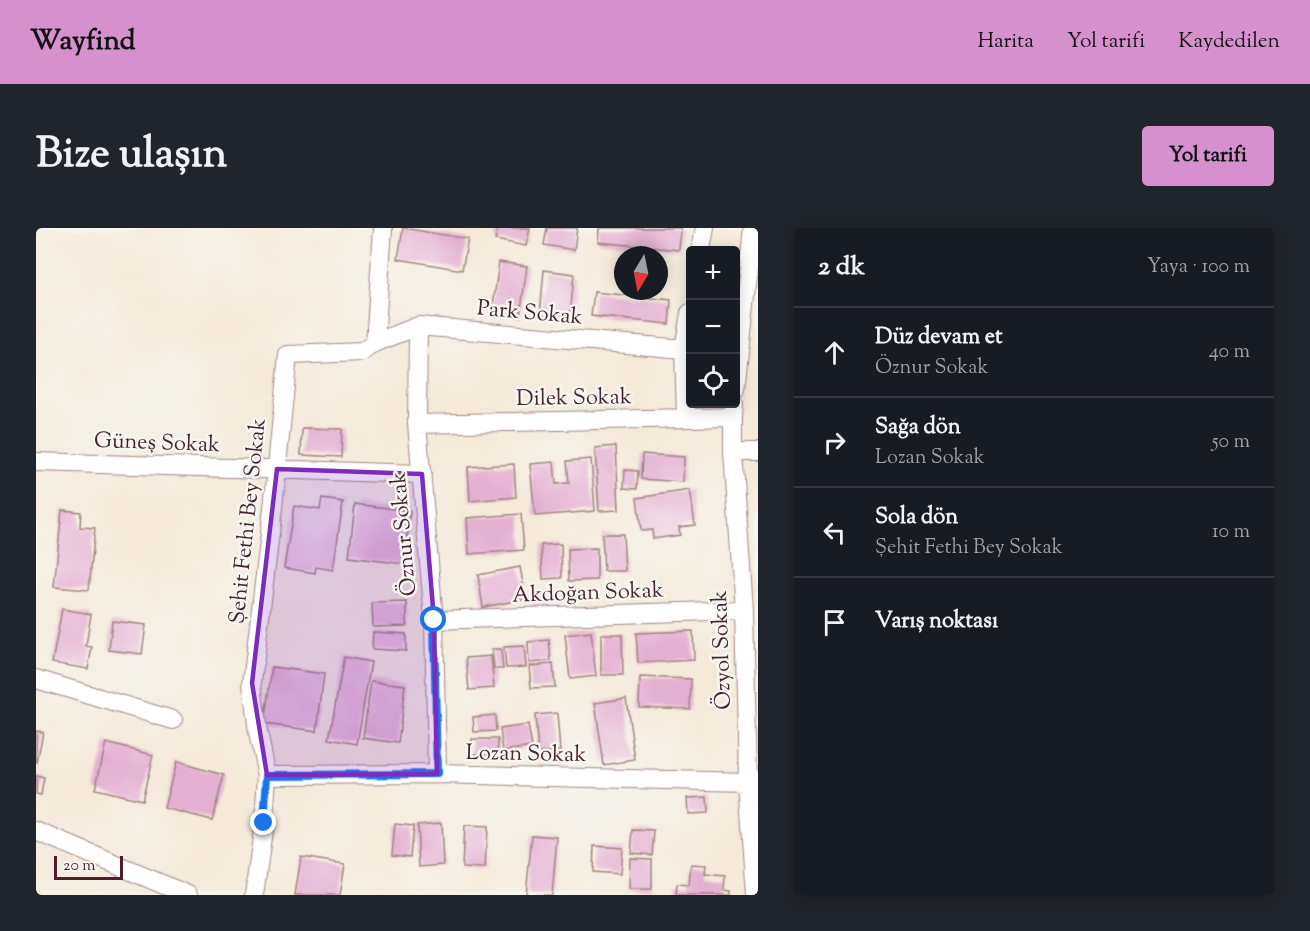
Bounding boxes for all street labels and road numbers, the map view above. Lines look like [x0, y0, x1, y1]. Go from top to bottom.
street label: Park Sokak [476, 293, 584, 335]
street label: Dilek Sokak [516, 382, 632, 416]
street label: Şehit Fethi Bey Sokak [222, 417, 276, 626]
street label: Güneş Sokak [93, 426, 221, 462]
street label: Öznur Sokak [383, 470, 426, 597]
street label: Akdoğan Sokak [512, 575, 664, 613]
street label: Özyol Sokak [704, 590, 741, 710]
street label: Lozan Sokak [465, 738, 587, 772]

